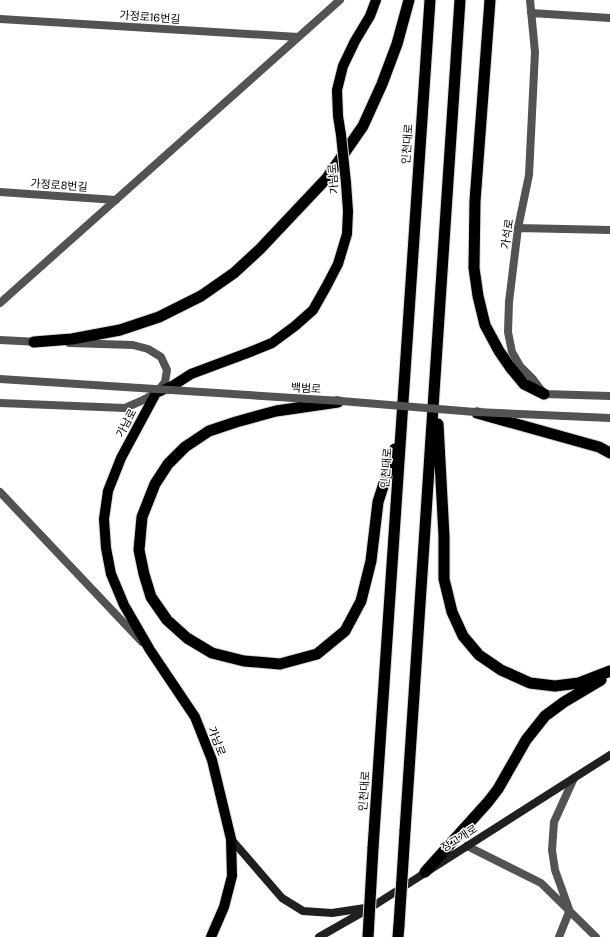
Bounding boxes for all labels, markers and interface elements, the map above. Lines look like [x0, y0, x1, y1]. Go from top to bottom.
street label: 가정로16번길 [119, 8, 181, 26]
street label: 인천대로 [399, 123, 415, 165]
street label: 가남로 [325, 163, 341, 195]
street label: 가정로8번길 [30, 176, 88, 194]
street label: 가석로 [498, 218, 516, 250]
street label: 백범로 [290, 380, 322, 396]
street label: 가남로 [113, 406, 139, 440]
street label: 인천대로 [378, 447, 394, 489]
street label: 가남로 [205, 724, 229, 758]
street label: 인천대로 [356, 770, 372, 812]
street label: 장고개로 [438, 821, 480, 855]

